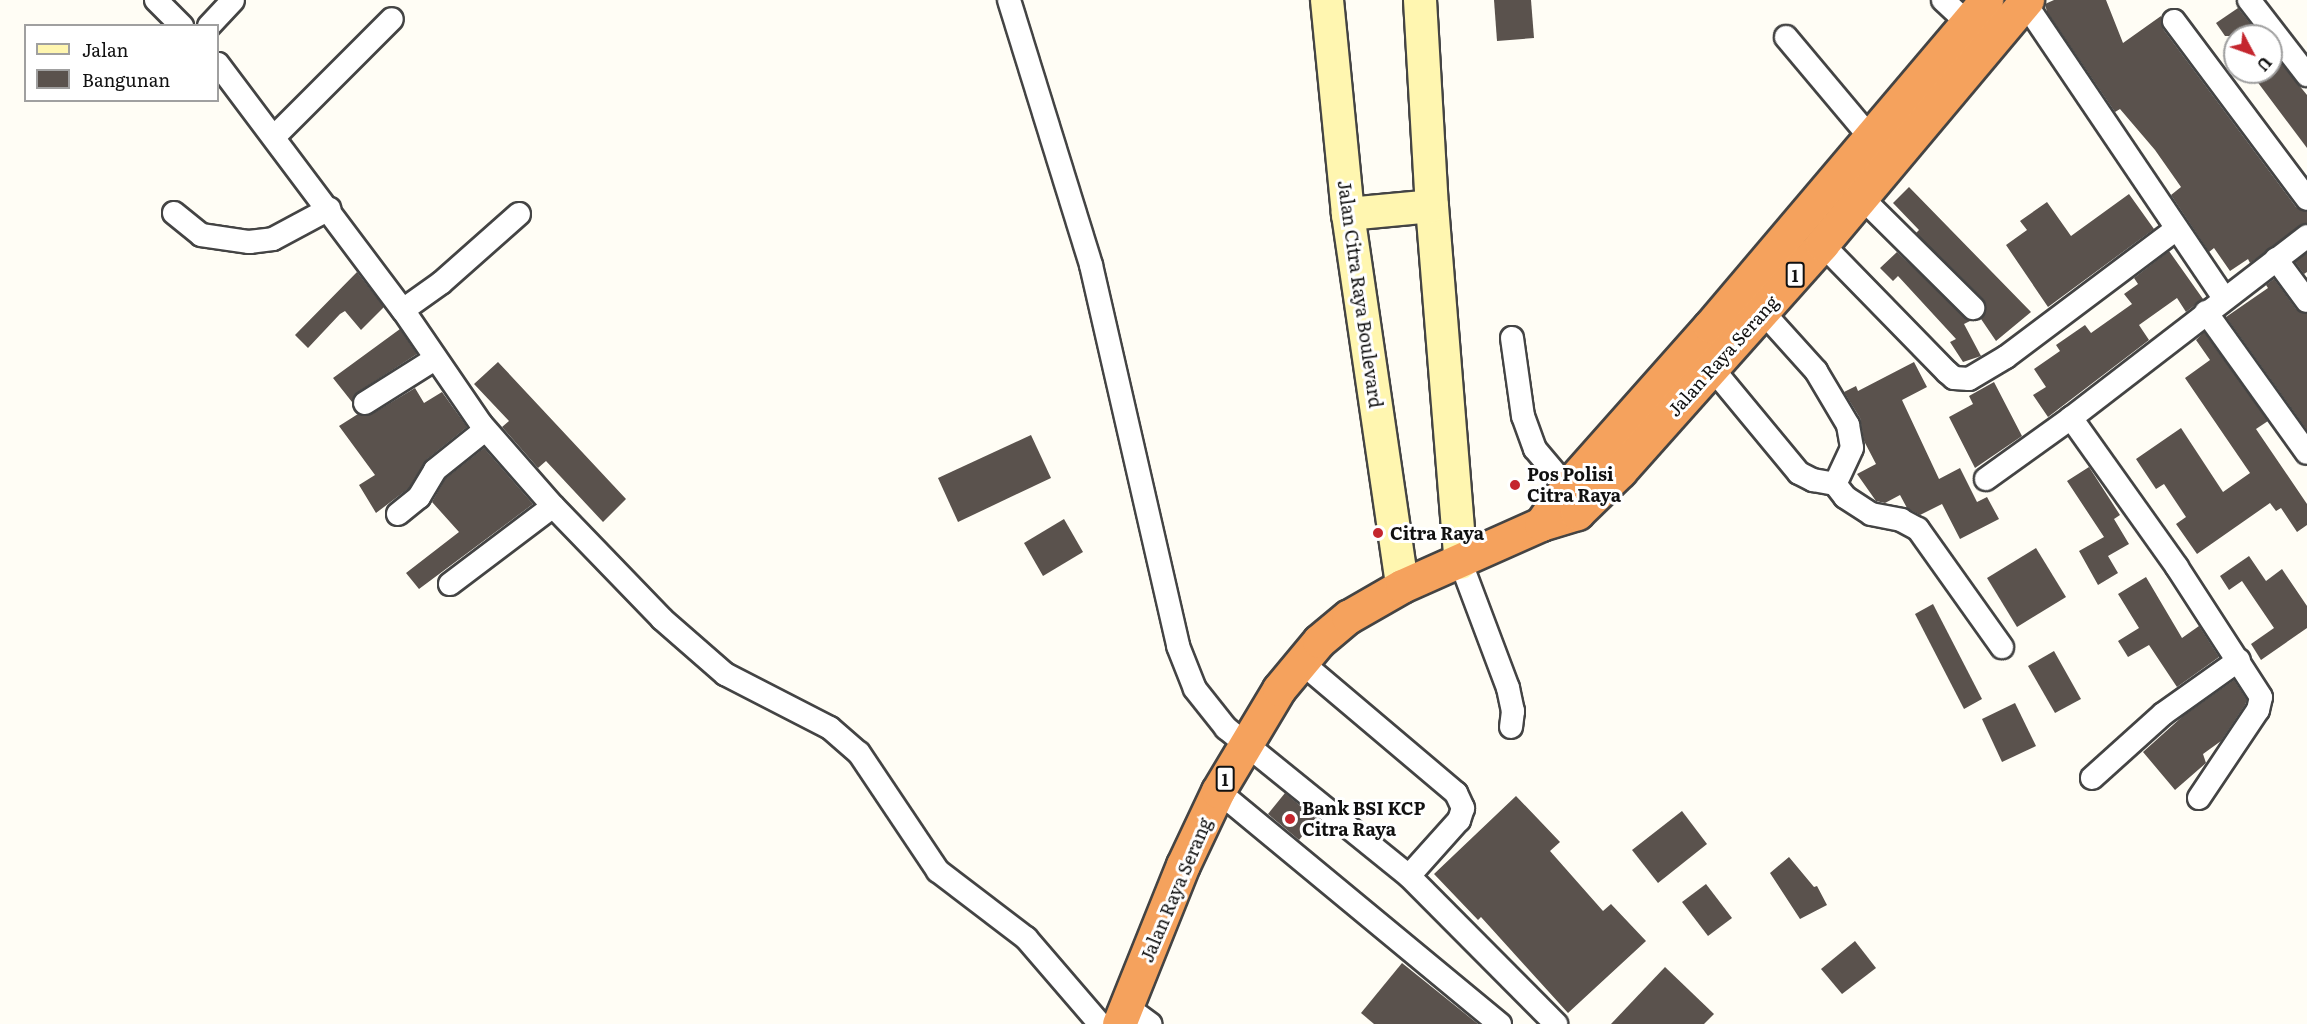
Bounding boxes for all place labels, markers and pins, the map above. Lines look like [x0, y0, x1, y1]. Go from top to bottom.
place label: Pos Polisi Citra Raya [1527, 464, 1621, 506]
marker: Pos Polisi Citra Raya [1508, 478, 1522, 492]
place label: Citra Raya [1390, 522, 1484, 544]
marker: Citra Raya [1371, 526, 1385, 540]
place label: Bank BSI KCP Citra Raya [1302, 798, 1425, 840]
marker: Bank BSI KCP Citra Raya [1283, 812, 1297, 826]

